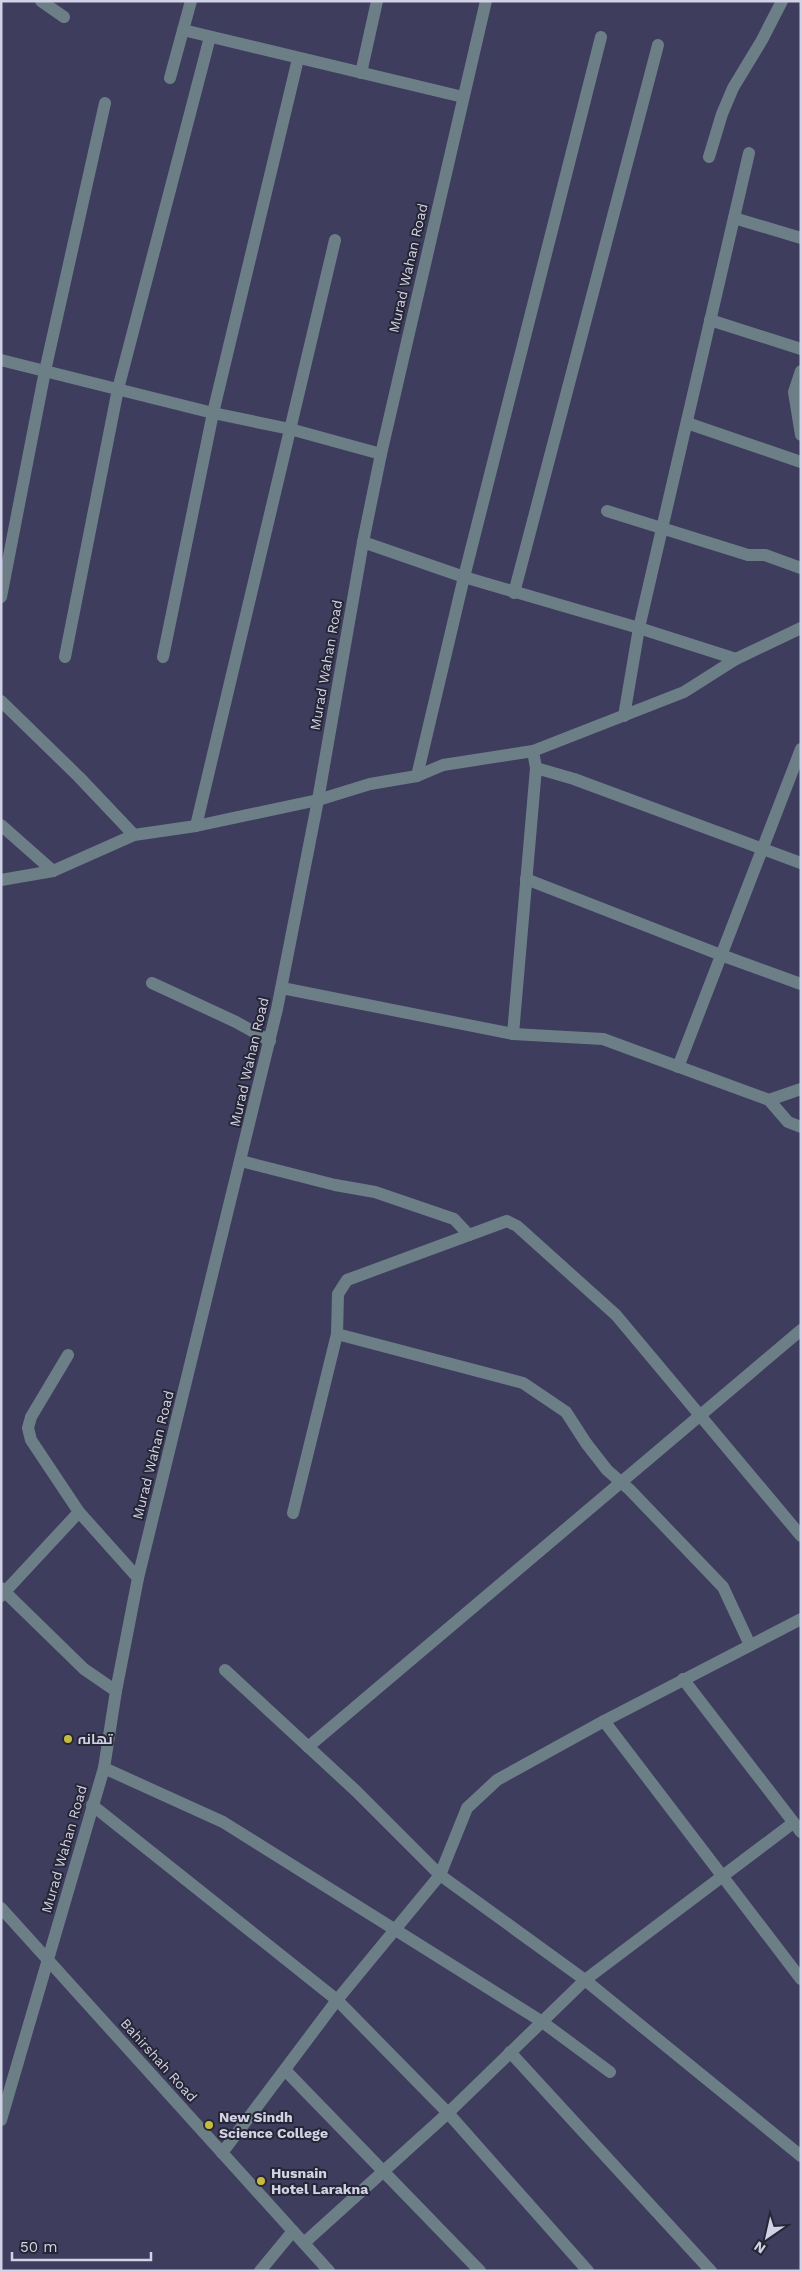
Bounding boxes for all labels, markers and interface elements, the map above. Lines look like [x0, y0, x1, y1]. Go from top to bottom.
street label: Murad Wahan Road [385, 202, 431, 334]
street label: Murad Wahan Road [307, 599, 345, 731]
street label: Murad Wahan Road [226, 996, 272, 1128]
street label: Murad Wahan Road [129, 1389, 177, 1521]
place label: تھانہ [78, 1731, 113, 1747]
marker: تھانہ [62, 1733, 74, 1745]
street label: Murad Wahan Road [38, 1783, 90, 1915]
street label: Bahirshah Road [117, 2015, 201, 2105]
place label: New Sindh Science College [219, 2109, 328, 2141]
marker: New Sindh Science College [203, 2119, 215, 2131]
place label: Husnain Hotel Larakna [271, 2165, 369, 2197]
marker: Husnain Hotel Larakna [255, 2175, 267, 2187]
north arrow [742, 2212, 792, 2262]
scale bar [12, 2230, 151, 2262]
text: 50 m [20, 2238, 57, 2256]
text: N [751, 2238, 769, 2257]

